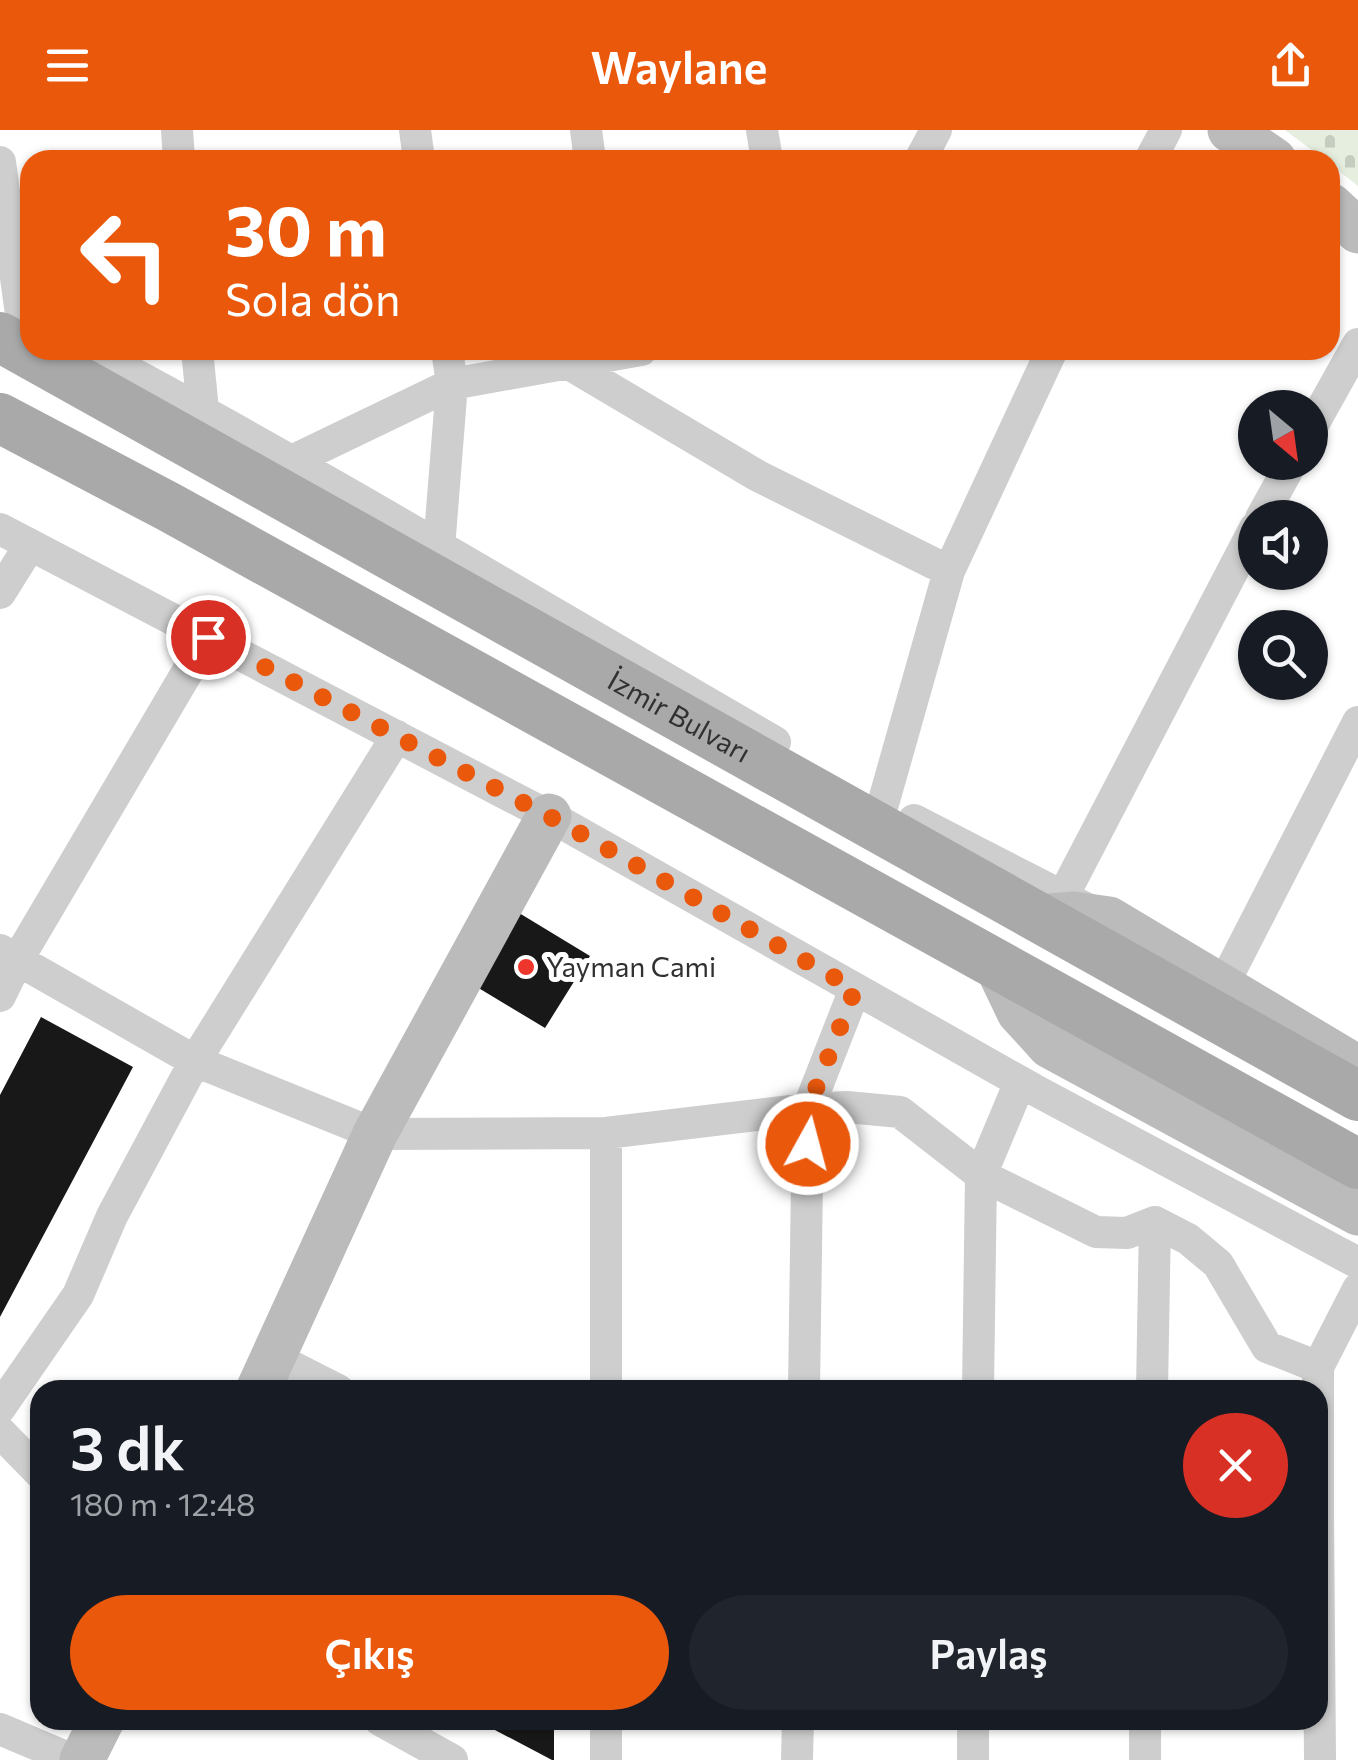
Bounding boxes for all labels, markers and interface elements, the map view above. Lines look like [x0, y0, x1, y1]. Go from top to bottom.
icon: menu [40, 38, 95, 93]
text: Waylane [590, 38, 768, 93]
icon: share [1263, 38, 1318, 93]
text: 30 m [225, 185, 387, 270]
icon: left [60, 190, 190, 320]
text: Sola dön [225, 270, 401, 325]
north arrow [1238, 390, 1328, 480]
map controls [1238, 390, 1328, 700]
button: sound [1238, 500, 1328, 590]
pin [166, 595, 251, 680]
icon: arrive [181, 610, 236, 665]
button: search [1238, 610, 1328, 700]
street label: İzmir Bulvarı [602, 662, 757, 769]
place label: Yayman Cami [546, 949, 716, 983]
marker: Yayman Cami [515, 956, 537, 978]
position arrow [756, 1092, 860, 1196]
text: 3 dk [70, 1409, 185, 1482]
button: close [1183, 1413, 1288, 1518]
text: 180 m · 12:48 [70, 1483, 255, 1523]
button: Çıkış [70, 1595, 669, 1710]
button: Paylaş [689, 1595, 1288, 1710]

